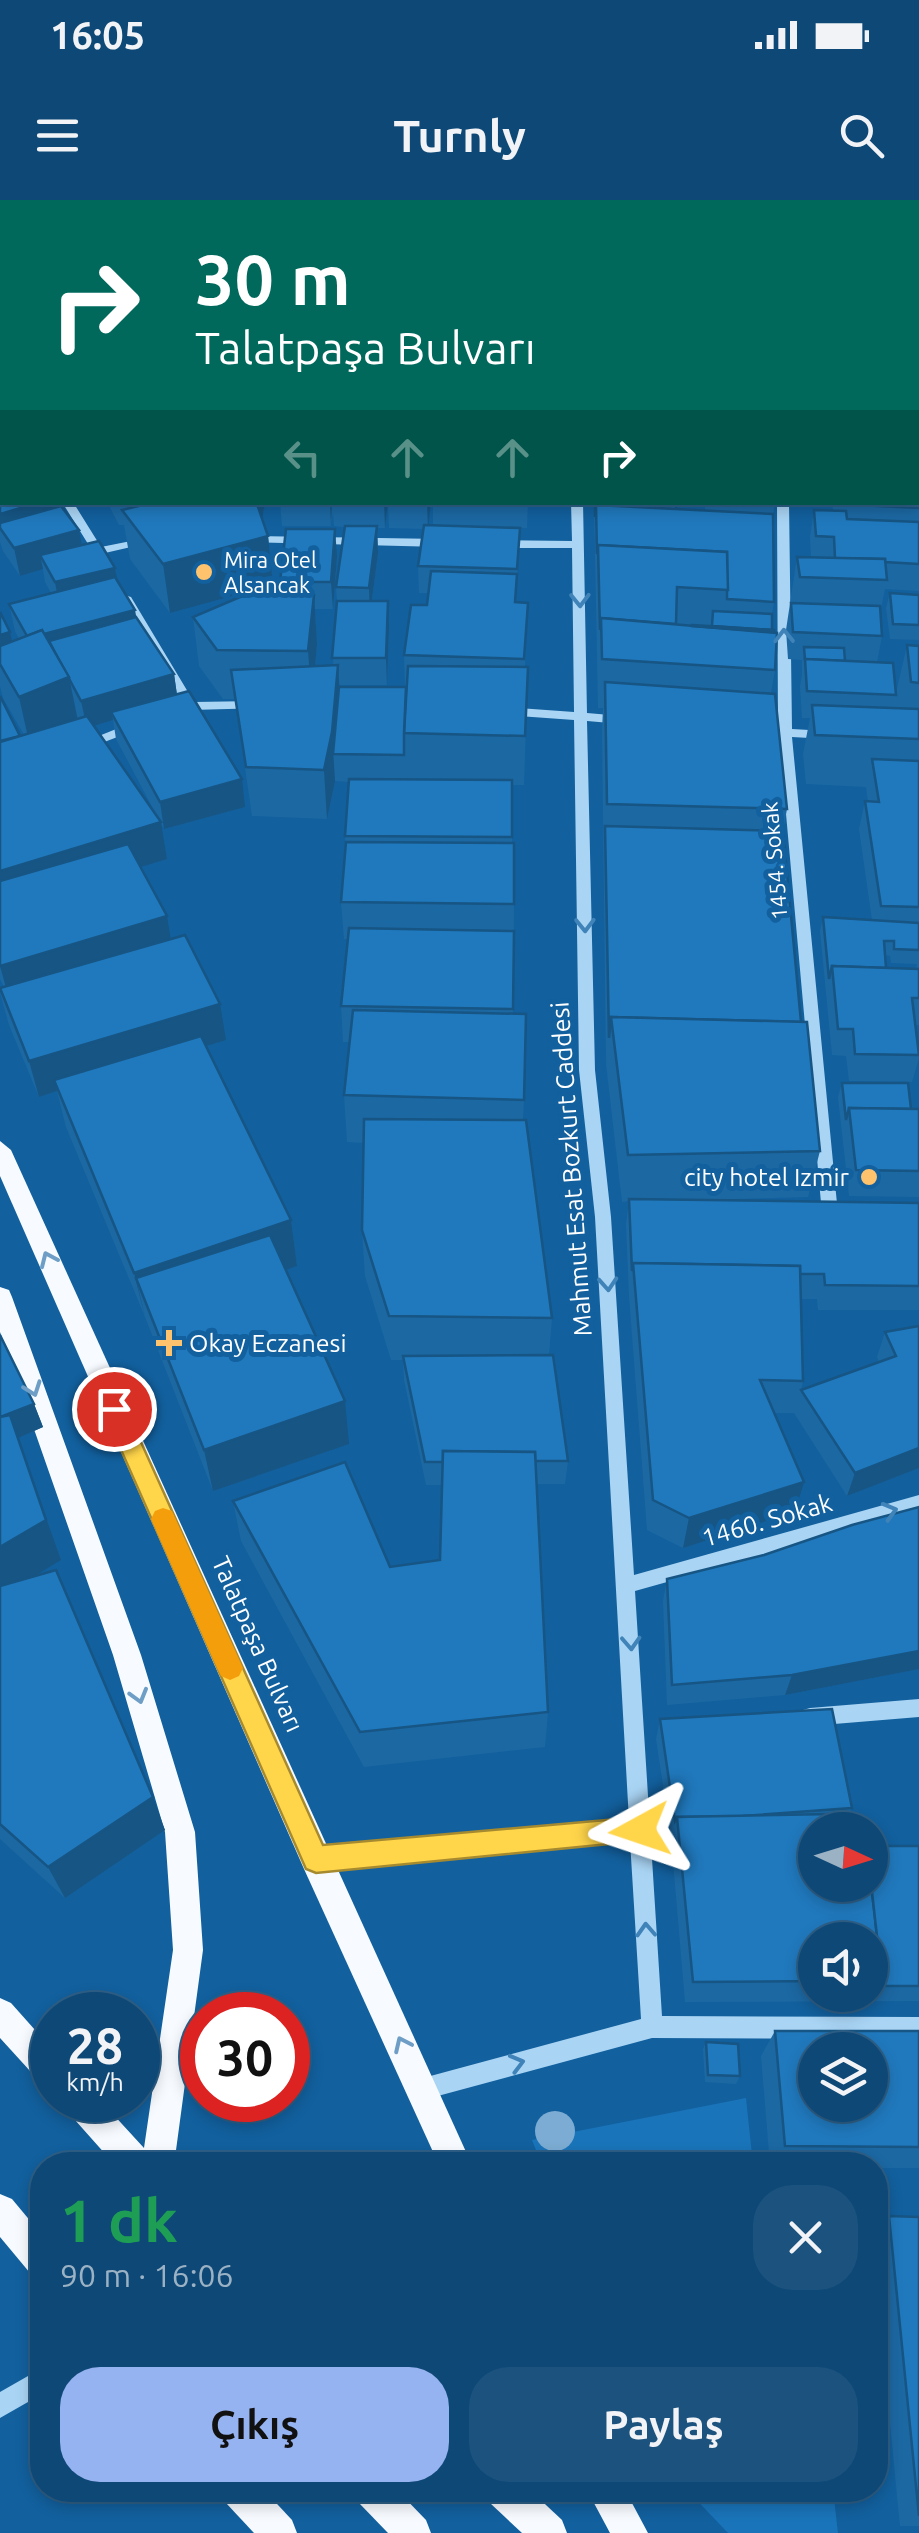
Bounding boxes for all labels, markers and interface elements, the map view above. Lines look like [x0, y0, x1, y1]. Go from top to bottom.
text: 16:05 [50, 14, 145, 56]
icon: menu [30, 108, 85, 163]
icon: search [834, 108, 889, 163]
text: Turnly [393, 110, 526, 161]
icon: right [30, 240, 160, 370]
text: 30 m [195, 240, 351, 318]
text: Talatpaşa Bulvarı [195, 322, 536, 373]
icon: left [275, 430, 330, 485]
icon: ahead [380, 430, 435, 485]
icon: ahead [485, 430, 540, 485]
icon: right [590, 430, 645, 485]
place label: Mira Otel Alsancak [224, 547, 317, 597]
marker: Mira Otel Alsancak [193, 561, 215, 583]
one-way arrow [569, 592, 590, 608]
one-way arrow [773, 627, 795, 642]
street label: 1454. Sokak [756, 801, 792, 921]
one-way arrow [574, 918, 596, 933]
street label: Mahmut Esat Bozkurt Caddesi [545, 1001, 597, 1337]
place label: city hotel Izmir [684, 1163, 850, 1191]
marker: city hotel Izmir [858, 1166, 880, 1188]
one-way arrow [40, 1251, 60, 1269]
one-way arrow [597, 1276, 618, 1292]
place label: Okay Eczanesi [189, 1329, 347, 1357]
marker: Okay Eczanesi [158, 1332, 180, 1354]
pin [72, 1367, 157, 1452]
one-way arrow [21, 1380, 42, 1397]
icon: arrive [87, 1382, 142, 1437]
street label: 1460. Sokak [699, 1488, 836, 1552]
one-way arrow [881, 1502, 898, 1523]
street label: Talatpaşa Bulvarı [207, 1552, 309, 1736]
one-way arrow [620, 1636, 641, 1652]
one-way arrow [127, 1687, 148, 1704]
position arrow [588, 1778, 692, 1882]
north arrow [798, 1812, 888, 1902]
map controls [798, 1812, 888, 2122]
one-way arrow [636, 1921, 657, 1937]
button: sound [798, 1922, 888, 2012]
speed limit sign: 30 [180, 1992, 310, 2122]
text: 28 [67, 2017, 123, 2073]
button: layers [798, 2032, 888, 2122]
one-way arrow [395, 2036, 415, 2054]
one-way arrow [508, 2054, 526, 2075]
text: km/h [66, 2068, 124, 2096]
button: close [753, 2185, 858, 2290]
text: 1 dk [60, 2186, 178, 2253]
text: 90 m · 16:06 [60, 2257, 234, 2293]
button: Çıkış [60, 2367, 449, 2482]
button: Paylaş [469, 2367, 858, 2482]

